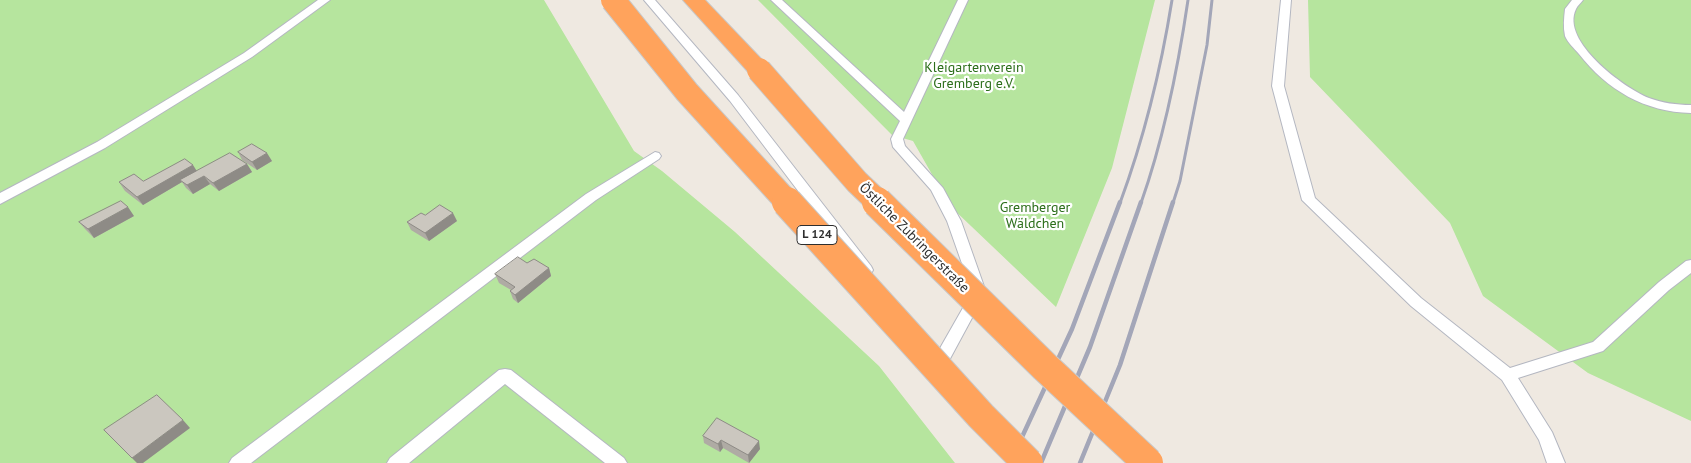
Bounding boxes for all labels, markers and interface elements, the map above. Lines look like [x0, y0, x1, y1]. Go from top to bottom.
park label: Kleigartenverein Gremberg e.V. [924, 60, 1024, 92]
street label: Östliche Zubringerstraße [856, 180, 972, 296]
park label: Gremberger Wäldchen [1000, 200, 1070, 232]
road number: L 124 [797, 226, 837, 244]

